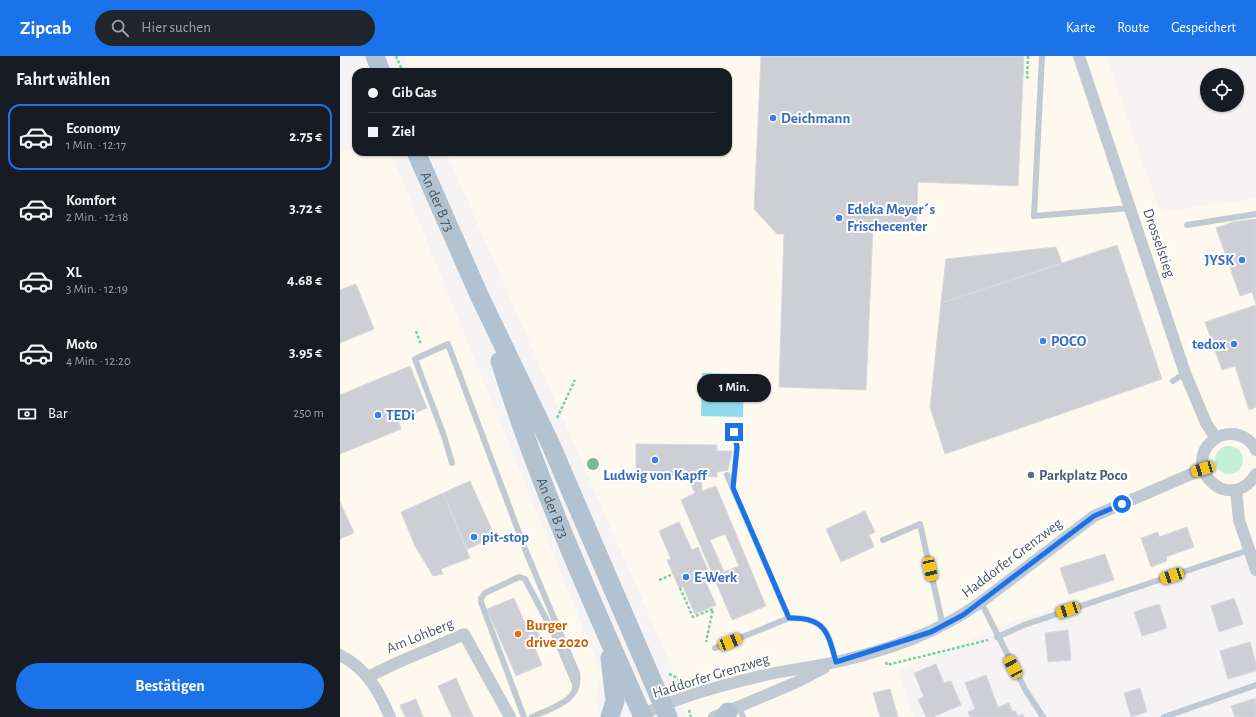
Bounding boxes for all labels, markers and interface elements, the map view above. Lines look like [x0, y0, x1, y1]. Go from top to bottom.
search box [95, 10, 375, 46]
icon: search [109, 17, 131, 39]
text: Zipcab [20, 19, 71, 38]
text: Hier suchen [141, 20, 211, 35]
text: Karte [1066, 21, 1095, 35]
text: Route [1117, 21, 1149, 35]
text: Gespeichert [1171, 21, 1236, 35]
map controls [1200, 68, 1244, 112]
button: locate [1200, 68, 1244, 112]
text: Fahrt wählen [16, 71, 110, 89]
text: Gib Gas [392, 85, 437, 100]
place label: Deichmann [781, 111, 850, 126]
marker: Deichmann [768, 113, 778, 123]
icon: car [18, 119, 54, 155]
text: Economy [66, 121, 120, 136]
text: Ziel [392, 124, 415, 139]
text: 2.75 € [289, 129, 322, 144]
text: 1 Min. · 12:17 [66, 139, 126, 152]
street label: An der B 73 [418, 169, 457, 234]
icon: car [18, 191, 54, 227]
text: Komfort [66, 193, 116, 208]
text: 3.72 € [289, 201, 322, 216]
place label: Edeka Meyer´s Frischecenter [847, 202, 935, 234]
street label: Drosselstieg [1140, 207, 1178, 280]
text: 2 Min. · 12:18 [66, 211, 128, 224]
marker: Edeka Meyer´s Frischecenter [834, 213, 844, 223]
place label: JYSK [1205, 253, 1234, 268]
marker: JYSK [1237, 255, 1247, 265]
icon: car [18, 263, 54, 299]
text: XL [66, 265, 82, 280]
text: 4.68 € [287, 273, 322, 288]
text: 3 Min. · 12:19 [66, 283, 128, 296]
place label: POCO [1051, 334, 1087, 349]
icon: car [18, 335, 54, 371]
marker: POCO [1038, 336, 1048, 346]
text: Moto [66, 337, 98, 352]
place label: tedox [1192, 337, 1226, 352]
marker: tedox [1229, 339, 1239, 349]
text: 3.95 € [289, 345, 322, 360]
text: 4 Min. · 12:20 [66, 355, 131, 368]
callout: 1 Min. [697, 374, 771, 402]
text: 1 Min. [719, 381, 749, 394]
icon: cash [16, 403, 38, 425]
text: Bar [48, 406, 68, 421]
text: 250 m [293, 407, 324, 420]
place label: TEDi [386, 408, 415, 423]
marker: TEDi [373, 410, 383, 420]
route end [725, 423, 743, 441]
marker: Ludwig von Kapff [650, 455, 660, 465]
car [1190, 460, 1216, 478]
place label: Ludwig von Kapff [603, 468, 708, 483]
place label: Parkplatz Poco [1039, 468, 1128, 483]
marker: Parkplatz Poco [1026, 470, 1036, 480]
street label: An der B 73 [534, 475, 572, 540]
route start [1113, 495, 1131, 513]
street label: Haddorfer Grenzweg [959, 515, 1066, 600]
place label: pit-stop [482, 530, 529, 545]
marker: pit-stop [469, 532, 479, 542]
car [921, 556, 939, 582]
car [1159, 567, 1185, 585]
place label: E-Werk [694, 570, 738, 585]
marker: E-Werk [681, 572, 691, 582]
car [1055, 601, 1081, 619]
street label: Am Lohberg [384, 615, 456, 656]
place label: Burger drive 2020 [526, 618, 589, 650]
marker: Burger drive 2020 [513, 629, 523, 639]
car [717, 632, 743, 652]
street label: Haddorfer Grenzweg [651, 651, 772, 701]
car [1002, 654, 1024, 680]
button: Bestätigen [16, 663, 324, 709]

